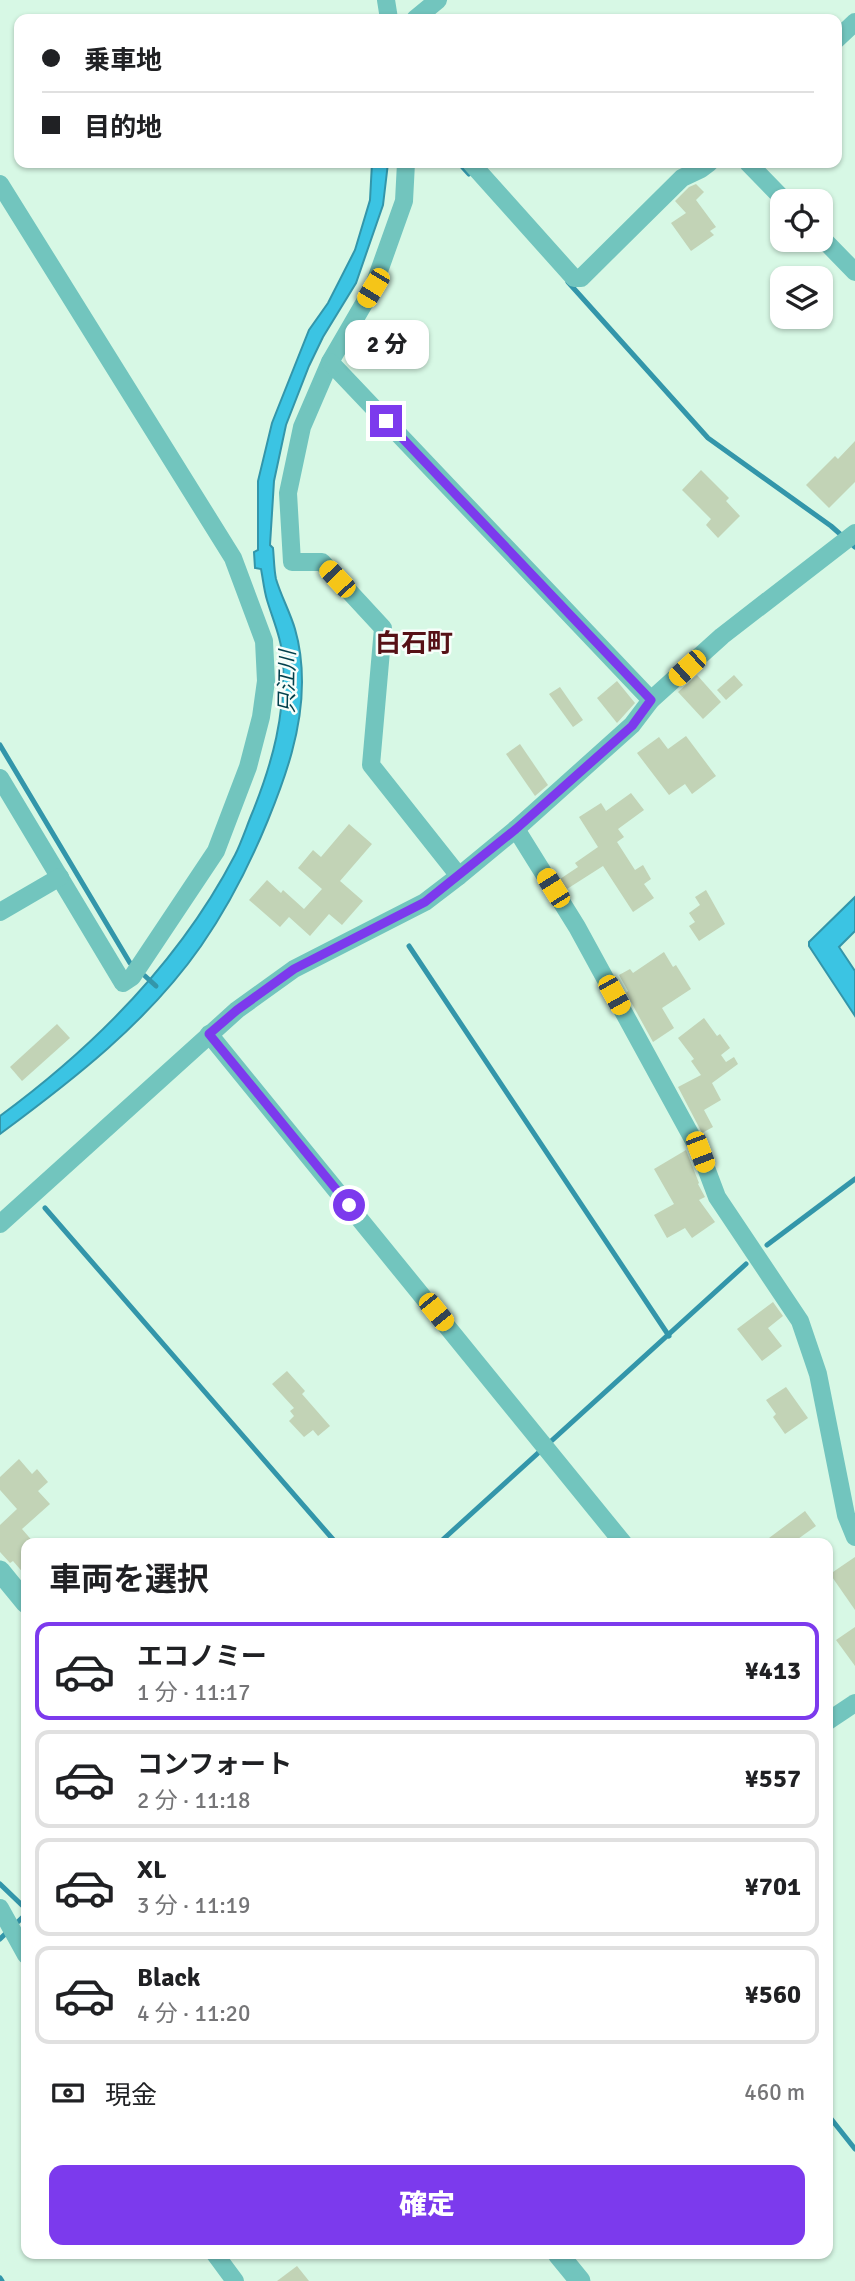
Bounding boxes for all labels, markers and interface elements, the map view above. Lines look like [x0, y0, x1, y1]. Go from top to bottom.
text: 乗車地 [84, 45, 162, 77]
text: 目的地 [84, 112, 162, 144]
map controls [770, 189, 833, 329]
button: locate [770, 189, 833, 252]
car [354, 265, 393, 311]
button: layers [770, 266, 833, 329]
callout: 2 分 [344, 320, 428, 368]
text: 2 分 [367, 330, 407, 359]
route end [370, 405, 402, 437]
car [315, 556, 360, 602]
district label: 白石町 [375, 628, 453, 660]
car [665, 646, 710, 690]
water label: 只江川 [273, 648, 301, 714]
car [533, 865, 574, 911]
car [595, 972, 634, 1018]
car [683, 1129, 718, 1175]
route start [333, 1189, 365, 1221]
car [415, 1289, 458, 1335]
text: 車両を選択 [49, 1560, 209, 1599]
icon: car [53, 1640, 116, 1703]
text: エコノミー [137, 1641, 267, 1673]
text: ¥413 [745, 1655, 801, 1687]
text: 1 分 · 11:17 [137, 1678, 250, 1707]
icon: car [53, 1748, 116, 1811]
text: コンフォート [137, 1749, 292, 1781]
text: ¥557 [745, 1763, 801, 1795]
text: 2 分 · 11:18 [137, 1786, 250, 1815]
text: XL [137, 1854, 167, 1886]
icon: car [53, 1856, 116, 1919]
text: ¥701 [745, 1871, 801, 1903]
text: 3 分 · 11:19 [137, 1891, 250, 1920]
text: Black [137, 1962, 200, 1994]
icon: car [53, 1964, 116, 2027]
text: ¥560 [745, 1979, 801, 2011]
text: 4 分 · 11:20 [137, 1999, 250, 2028]
icon: cash [49, 2074, 87, 2112]
text: 460 m [744, 2078, 805, 2107]
text: 現金 [105, 2080, 157, 2112]
button: 確定 [49, 2165, 805, 2245]

